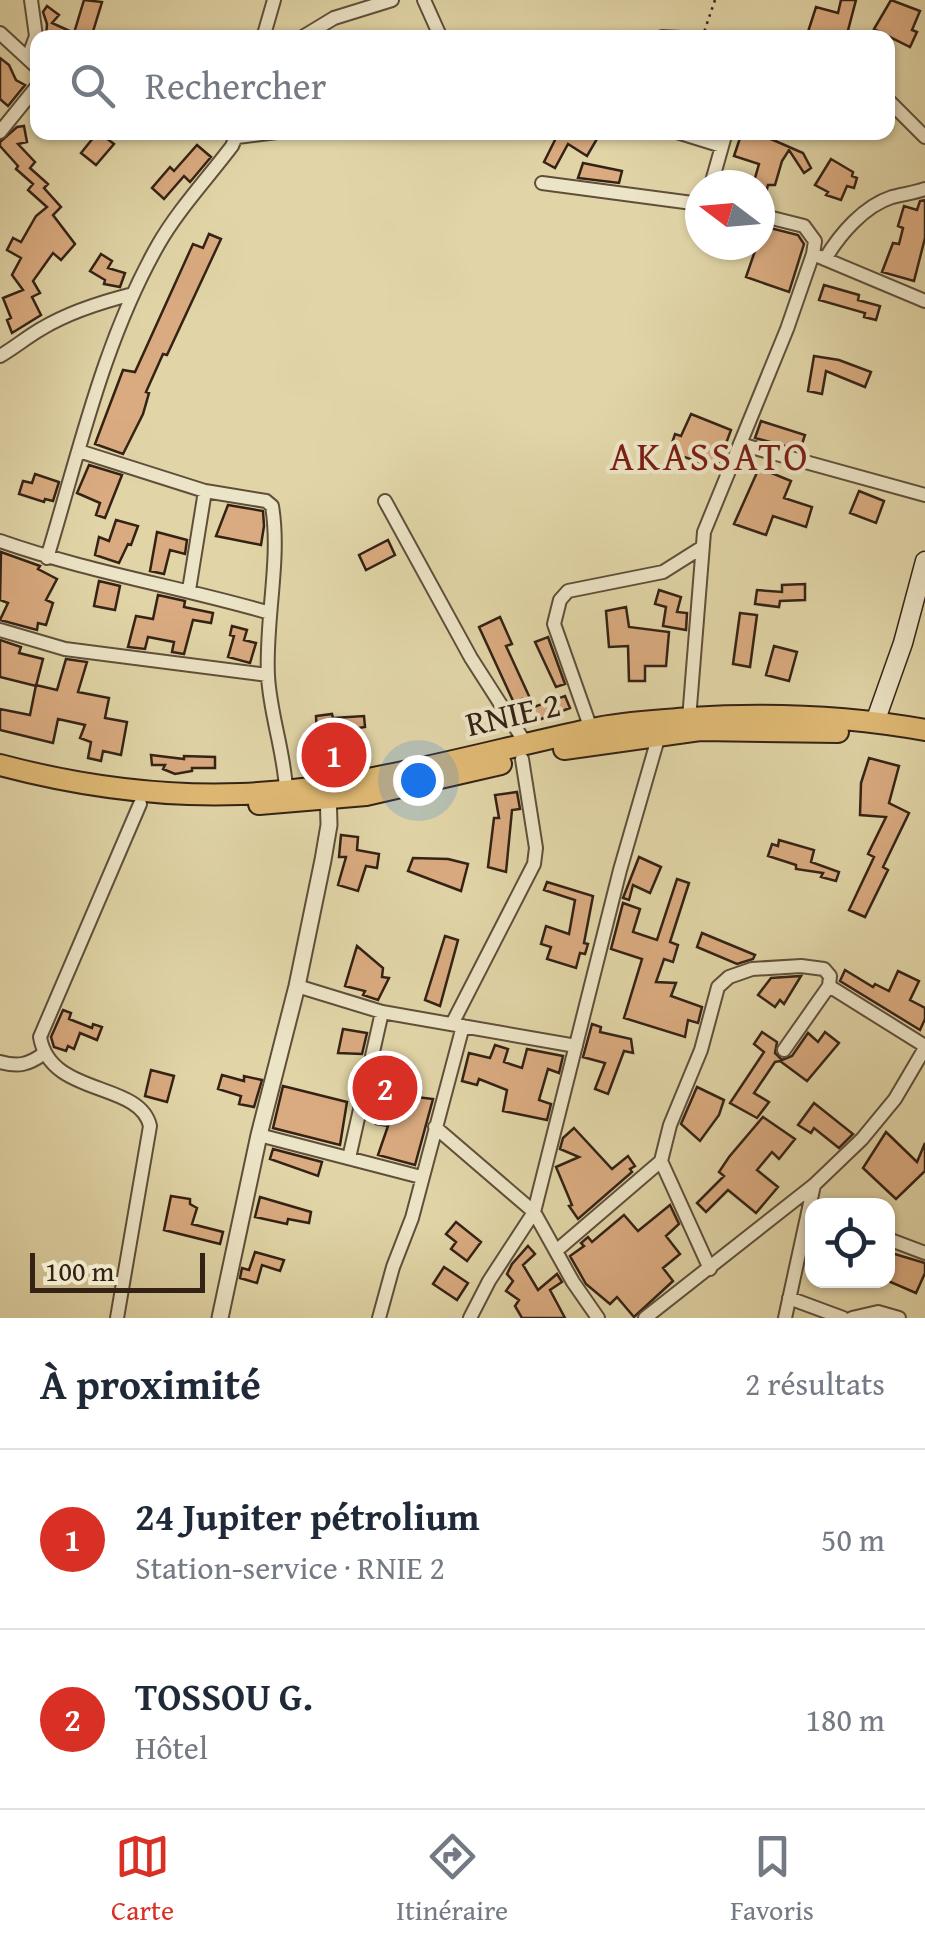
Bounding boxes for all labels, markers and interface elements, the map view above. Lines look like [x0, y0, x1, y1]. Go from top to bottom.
search box [30, 30, 895, 140]
text: Rechercher [145, 57, 326, 113]
icon: search [65, 58, 120, 113]
north arrow [685, 170, 775, 260]
district label: AKASSATO [610, 426, 810, 485]
street label: RNIE 2 [460, 678, 565, 749]
pin: 1 [302, 718, 366, 792]
your location [393, 755, 444, 806]
pin: 2 [352, 1050, 418, 1126]
map controls [805, 1198, 895, 1288]
button: locate [805, 1198, 895, 1288]
scale bar [30, 1248, 205, 1292]
text: 100 m [45, 1250, 114, 1291]
text: À proximité [40, 1353, 261, 1414]
text: 2 résultats [745, 1360, 885, 1407]
text: 24 Jupiter pétrolium [135, 1488, 480, 1544]
text: 1 [64, 1516, 81, 1563]
text: 50 m [821, 1516, 885, 1563]
text: Station-service · RNIE 2 [135, 1544, 445, 1591]
text: TOSSOU G. [135, 1668, 313, 1724]
text: 2 [64, 1696, 81, 1743]
text: 180 m [806, 1696, 885, 1743]
text: Hôtel [135, 1724, 208, 1771]
tab: Carte [111, 1829, 174, 1930]
tab: Itinéraire [396, 1829, 508, 1930]
tab: Favoris [730, 1829, 814, 1930]

